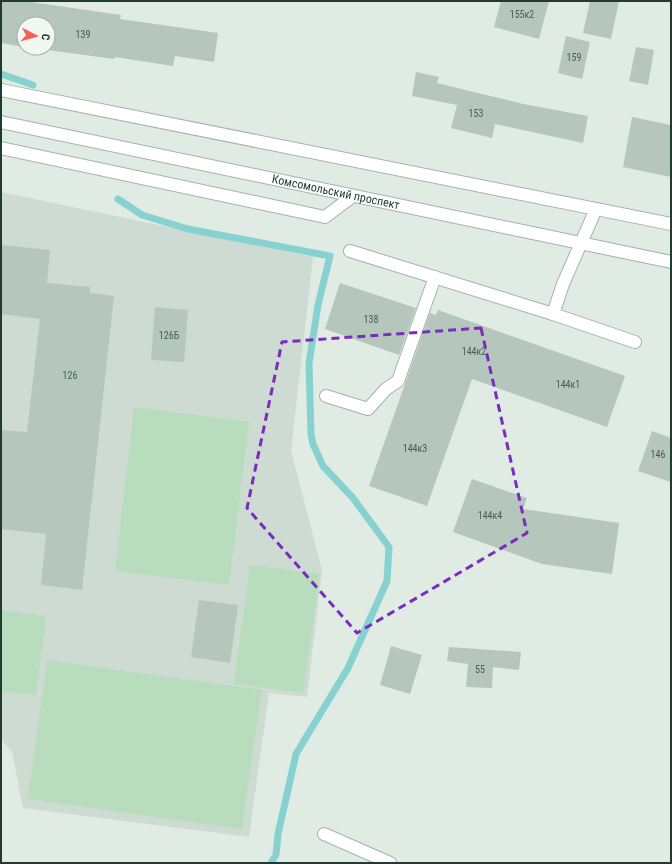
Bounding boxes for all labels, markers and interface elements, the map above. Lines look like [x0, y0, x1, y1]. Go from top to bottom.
house number: 155к2 [510, 9, 534, 20]
north arrow [16, 16, 56, 56]
house number: 139 [76, 29, 90, 40]
text: С [39, 33, 52, 41]
house number: 159 [567, 52, 581, 63]
house number: 153 [469, 108, 483, 119]
street label: Комсомольский проспект [271, 172, 401, 212]
house number: 138 [364, 314, 378, 325]
house number: 126Б [159, 330, 180, 341]
house number: 144к2 [462, 346, 486, 357]
house number: 126 [63, 370, 77, 381]
house number: 144к1 [556, 379, 580, 390]
house number: 144к3 [403, 443, 427, 454]
house number: 146 [651, 449, 665, 460]
house number: 144к4 [478, 510, 502, 521]
house number: 55 [475, 664, 485, 675]

